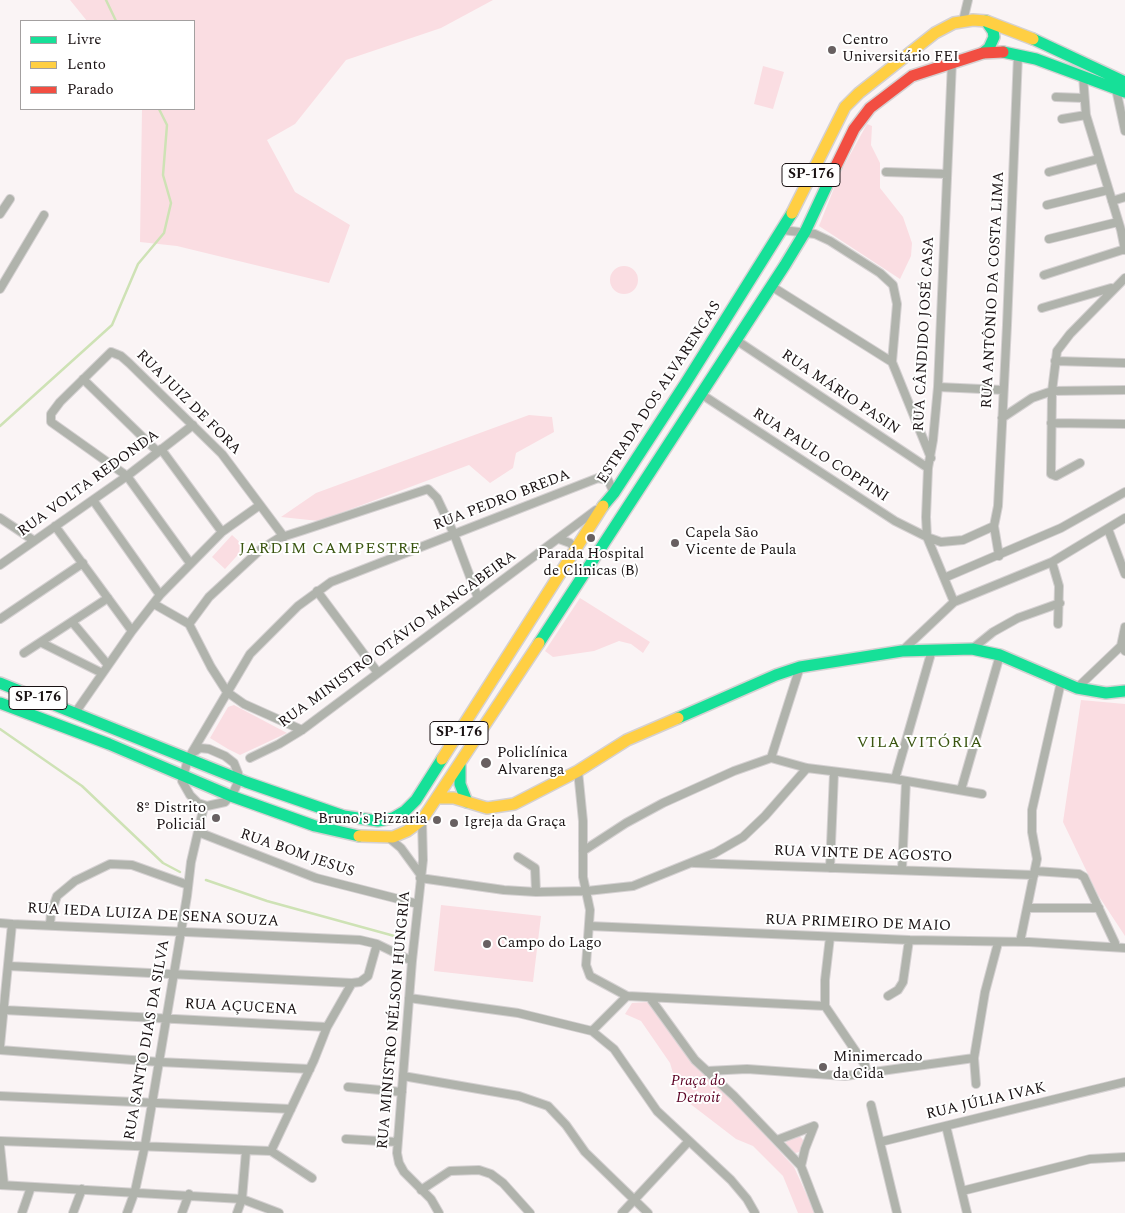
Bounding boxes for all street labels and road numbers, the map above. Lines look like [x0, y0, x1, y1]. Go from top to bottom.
road number: SP-176 [782, 164, 840, 186]
street label: RUA ANTÔNIO DA COSTA LIMA [979, 171, 1009, 409]
street label: RUA CÂNDIDO JOSÉ CASA [911, 236, 939, 432]
street label: ESTRADA DOS ALVARENGAS [594, 298, 726, 488]
street label: RUA JUIZ DE FORA [132, 347, 244, 459]
street label: RUA MÁRIO PASIN [777, 347, 903, 439]
street label: RUA PAULO COPPINI [749, 405, 891, 507]
street label: RUA VOLTA REDONDA [15, 427, 163, 541]
street label: RUA PEDRO BREDA [431, 467, 573, 535]
street label: RUA MINISTRO OTÁVIO MANGABEIRA [276, 548, 520, 732]
road number: SP-176 [9, 686, 67, 710]
road number: SP-176 [430, 721, 488, 744]
street label: RUA BOM JESUS [237, 826, 357, 882]
street label: RUA VINTE DE AGOSTO [773, 843, 953, 867]
street label: RUA MINISTRO NÉLSON HUNGRIA [375, 890, 415, 1150]
street label: RUA IEDA LUIZA DE SENA SOUZA [27, 900, 279, 932]
street label: RUA PRIMEIRO DE MAIO [765, 912, 951, 936]
street label: RUA SANTO DIAS DA SILVA [121, 938, 175, 1142]
street label: RUA AÇUCENA [184, 996, 298, 1020]
street label: RUA JÚLIA IVAK [924, 1079, 1048, 1125]

